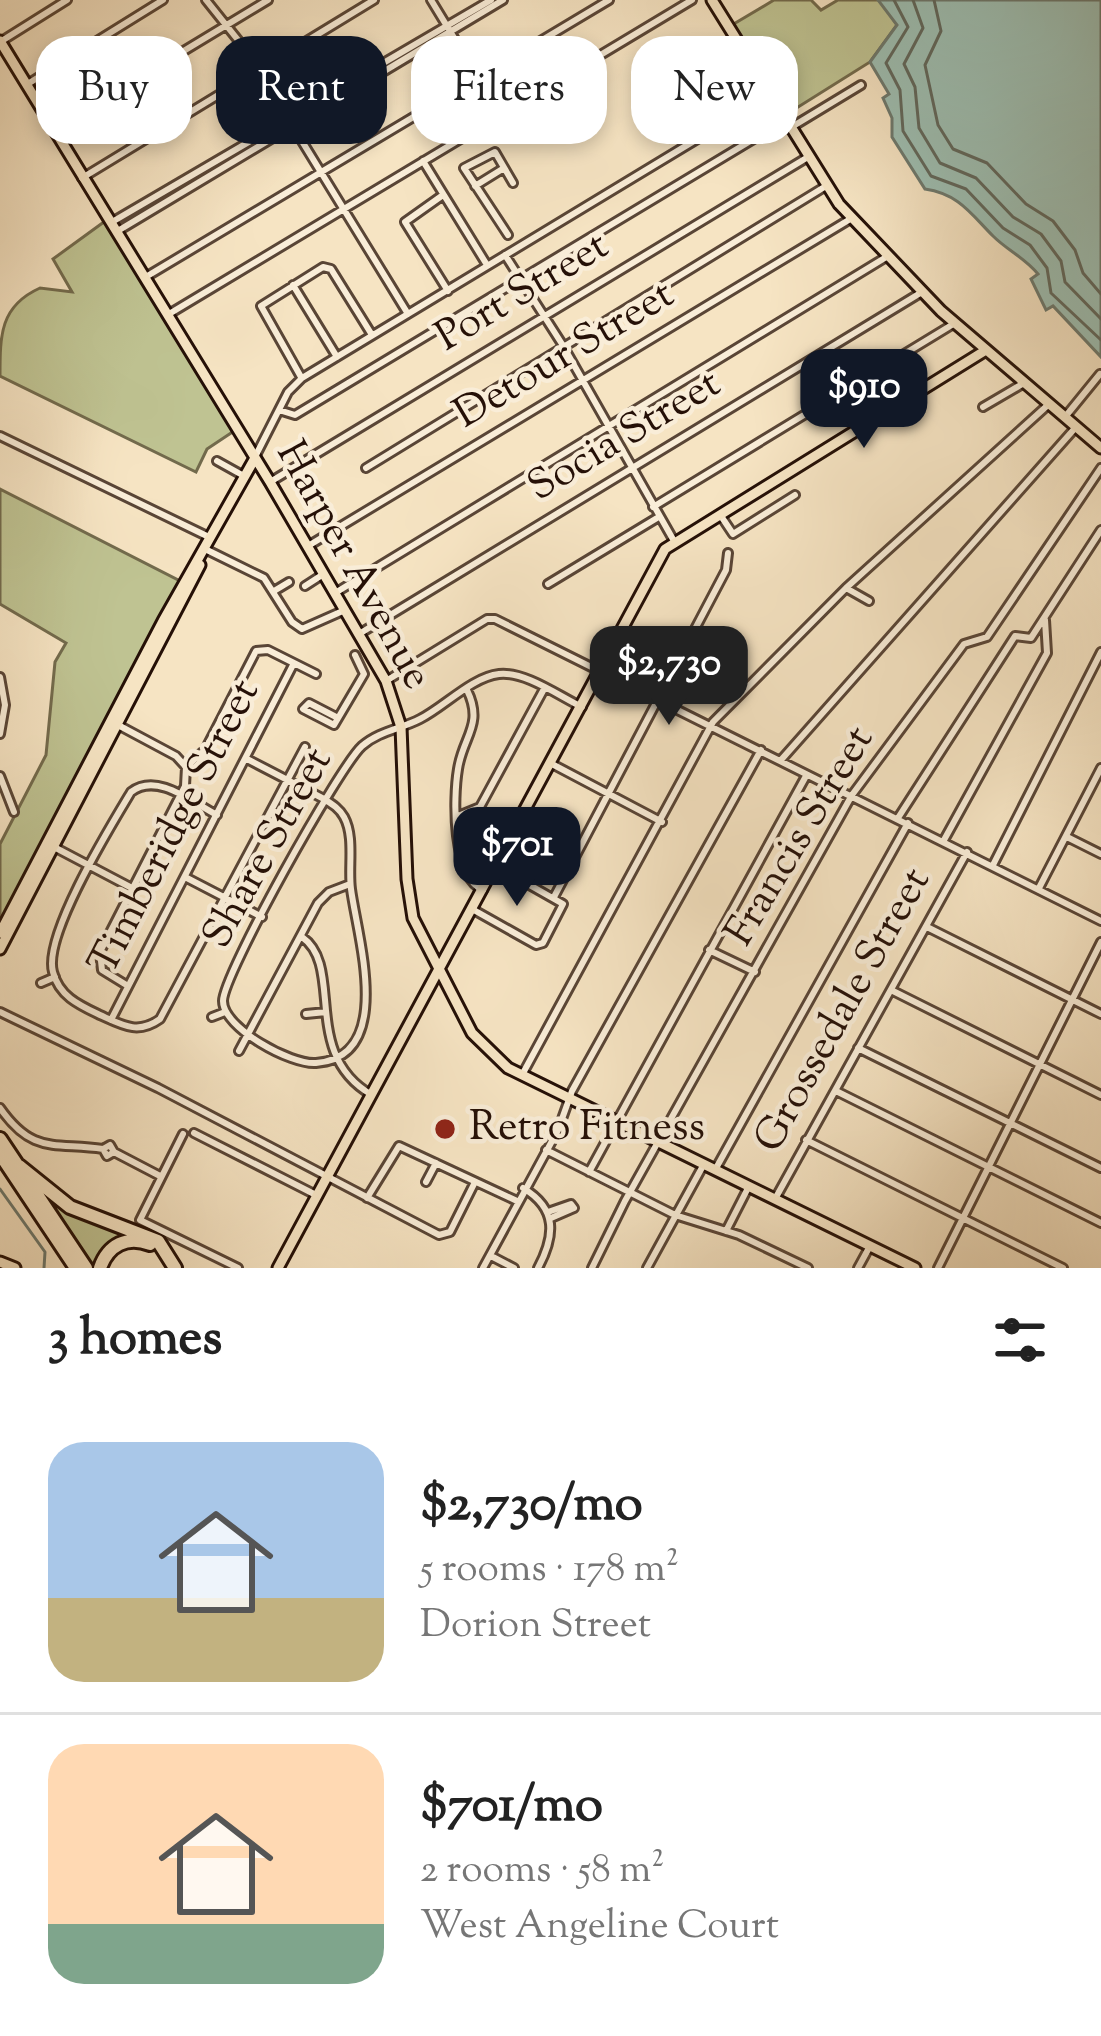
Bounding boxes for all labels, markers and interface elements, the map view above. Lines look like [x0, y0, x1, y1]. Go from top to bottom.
chip: Buy [36, 36, 192, 144]
chip: Rent [216, 36, 387, 144]
chip: Filters [411, 36, 607, 144]
chip: New [631, 36, 798, 144]
street label: Port Street [425, 218, 621, 368]
street label: Detour Street [444, 267, 686, 445]
pin: $910 [793, 349, 935, 451]
street label: Socia Street [517, 356, 733, 518]
text: $910 [827, 360, 901, 416]
street label: Harper Avenue [259, 431, 445, 701]
pin: $2,730 [571, 626, 767, 728]
text: $2,730 [617, 637, 721, 693]
street label: Timberidge Street [76, 670, 276, 986]
street label: Francis Street [712, 716, 890, 958]
street label: Share Street [189, 738, 349, 960]
pin: $701 [446, 807, 588, 909]
text: $701 [480, 818, 554, 874]
street label: Grossedale Street [741, 858, 947, 1164]
place label: Retro Fitness [469, 1099, 705, 1159]
marker: Retro Fitness [432, 1116, 458, 1142]
text: 3 homes [48, 1304, 222, 1377]
icon: filters [987, 1307, 1053, 1373]
text: $2,730/mo [420, 1470, 643, 1543]
icon: home [144, 1490, 288, 1634]
text: 5 rooms · 178 m² [420, 1543, 679, 1599]
text: Dorion Street [420, 1599, 651, 1655]
text: $701/mo [420, 1771, 603, 1844]
icon: home [144, 1792, 288, 1936]
text: 2 rooms · 58 m² [420, 1844, 664, 1900]
text: West Angeline Court [420, 1900, 779, 1956]

